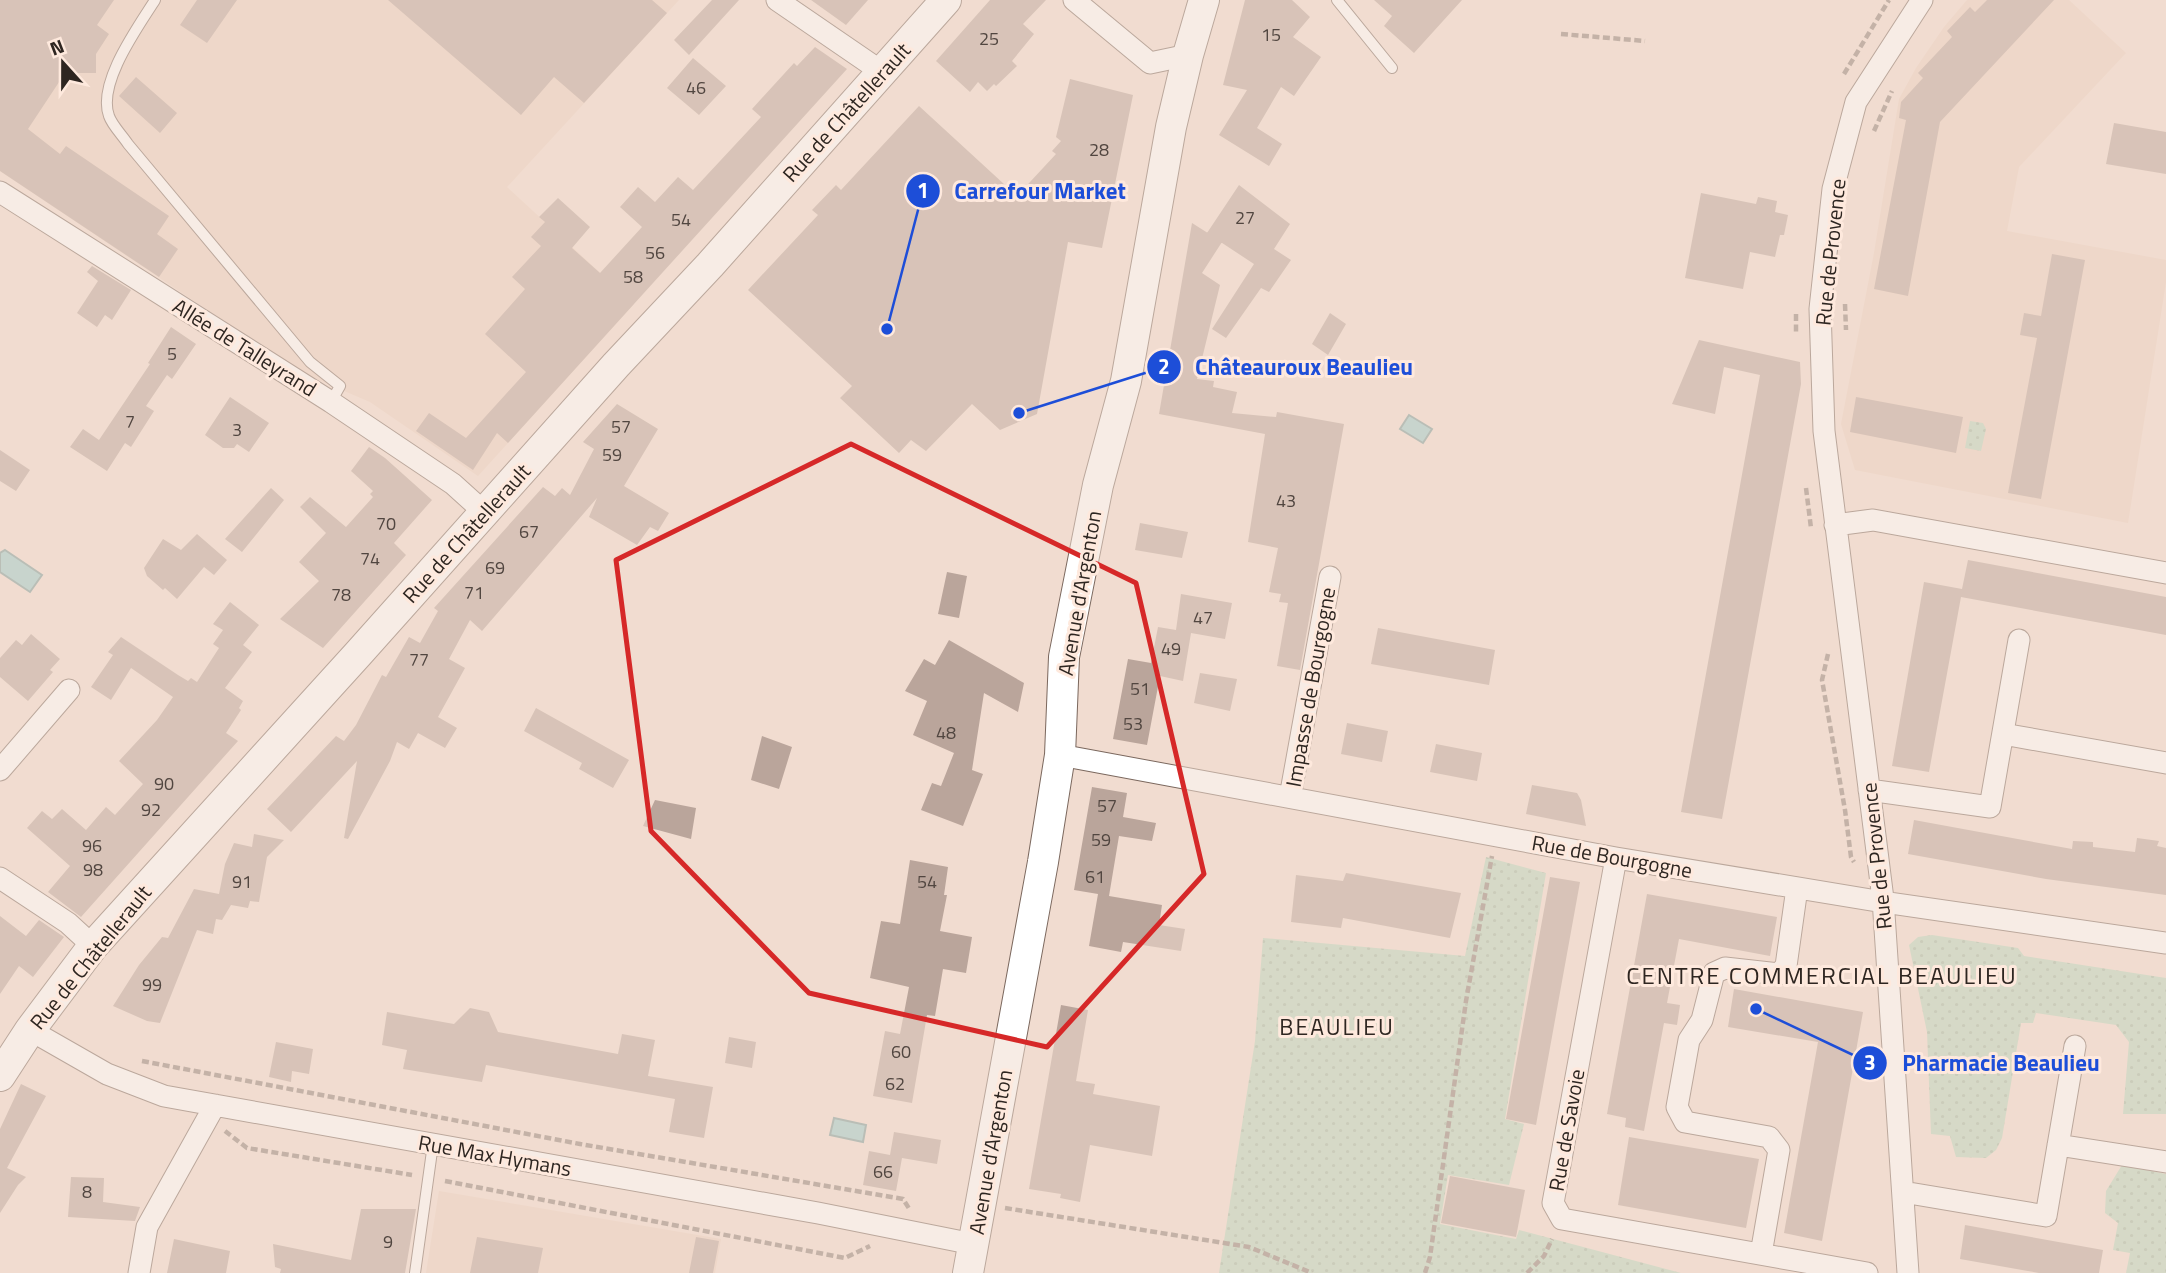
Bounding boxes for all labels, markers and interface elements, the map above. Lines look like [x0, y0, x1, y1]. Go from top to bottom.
house number: 15 [1261, 21, 1281, 48]
house number: 25 [979, 25, 999, 52]
north arrow [28, 28, 98, 98]
text: N [45, 31, 68, 63]
street label: Rue de Châtellerault [774, 35, 918, 189]
house number: 46 [686, 74, 706, 101]
house number: 28 [1089, 136, 1109, 163]
callout: Carrefour Market [905, 169, 1140, 213]
text: Carrefour Market [954, 173, 1126, 208]
text: 1 [917, 174, 929, 206]
street label: Rue de Provence [1806, 177, 1854, 327]
house number: 27 [1235, 204, 1255, 231]
house number: 54 [671, 206, 691, 233]
house number: 56 [645, 239, 665, 266]
house number: 58 [623, 263, 643, 290]
street label: Allée de Talleyrand [167, 290, 323, 404]
house number: 5 [167, 340, 177, 367]
callout: Châteauroux Beaulieu [1146, 345, 1427, 389]
text: Châteauroux Beaulieu [1195, 349, 1413, 384]
text: 2 [1158, 350, 1170, 382]
house number: 7 [125, 408, 135, 435]
house number: 57 [611, 413, 631, 440]
house number: 3 [232, 416, 242, 443]
house number: 59 [602, 441, 622, 468]
street label: Rue de Châtellerault [394, 456, 538, 610]
house number: 43 [1276, 487, 1296, 514]
street label: Avenue d'Argenton [1049, 508, 1109, 678]
house number: 70 [376, 510, 396, 537]
house number: 67 [519, 518, 539, 545]
house number: 74 [360, 545, 380, 572]
house number: 69 [485, 554, 505, 581]
house number: 71 [464, 579, 484, 606]
house number: 78 [331, 581, 351, 608]
street label: Impasse de Bourgogne [1277, 585, 1343, 789]
house number: 47 [1193, 604, 1213, 631]
house number: 49 [1161, 635, 1181, 662]
house number: 77 [409, 646, 429, 673]
house number: 51 [1130, 675, 1150, 702]
house number: 53 [1123, 710, 1143, 737]
house number: 48 [936, 719, 956, 746]
house number: 90 [154, 770, 174, 797]
street label: Rue de Provence [1852, 781, 1900, 931]
house number: 57 [1097, 792, 1117, 819]
house number: 92 [141, 796, 161, 823]
house number: 59 [1091, 826, 1111, 853]
street label: Rue de Bourgogne [1529, 826, 1695, 886]
house number: 96 [82, 832, 102, 859]
house number: 98 [83, 856, 103, 883]
house number: 61 [1085, 863, 1105, 890]
house number: 91 [232, 868, 252, 895]
house number: 54 [917, 868, 937, 895]
street label: Rue de Châtellerault [21, 877, 159, 1036]
district label: CENTRE COMMERCIAL BEAULIEU [1626, 957, 2018, 993]
house number: 99 [142, 971, 162, 998]
district label: BEAULIEU [1279, 1009, 1395, 1044]
house number: 60 [891, 1038, 911, 1065]
callout: Pharmacie Beaulieu [1853, 1041, 2113, 1085]
text: Pharmacie Beaulieu [1902, 1045, 2100, 1080]
text: 3 [1864, 1046, 1876, 1078]
street label: Rue de Savoie [1540, 1066, 1592, 1194]
street label: Avenue d'Argenton [960, 1067, 1020, 1237]
house number: 62 [885, 1070, 905, 1097]
street label: Rue Max Hymans [416, 1126, 574, 1184]
house number: 66 [873, 1158, 893, 1185]
house number: 8 [82, 1178, 92, 1205]
house number: 9 [383, 1228, 393, 1255]

